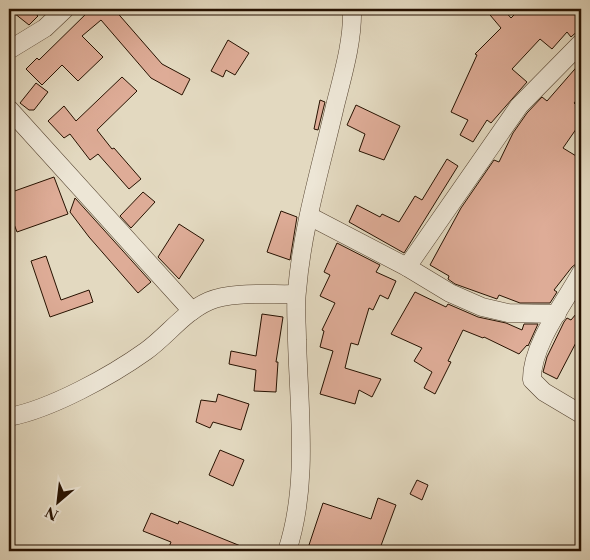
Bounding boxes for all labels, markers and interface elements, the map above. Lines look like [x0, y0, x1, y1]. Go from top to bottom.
north arrow [32, 478, 82, 528]
text: N [42, 503, 61, 524]

